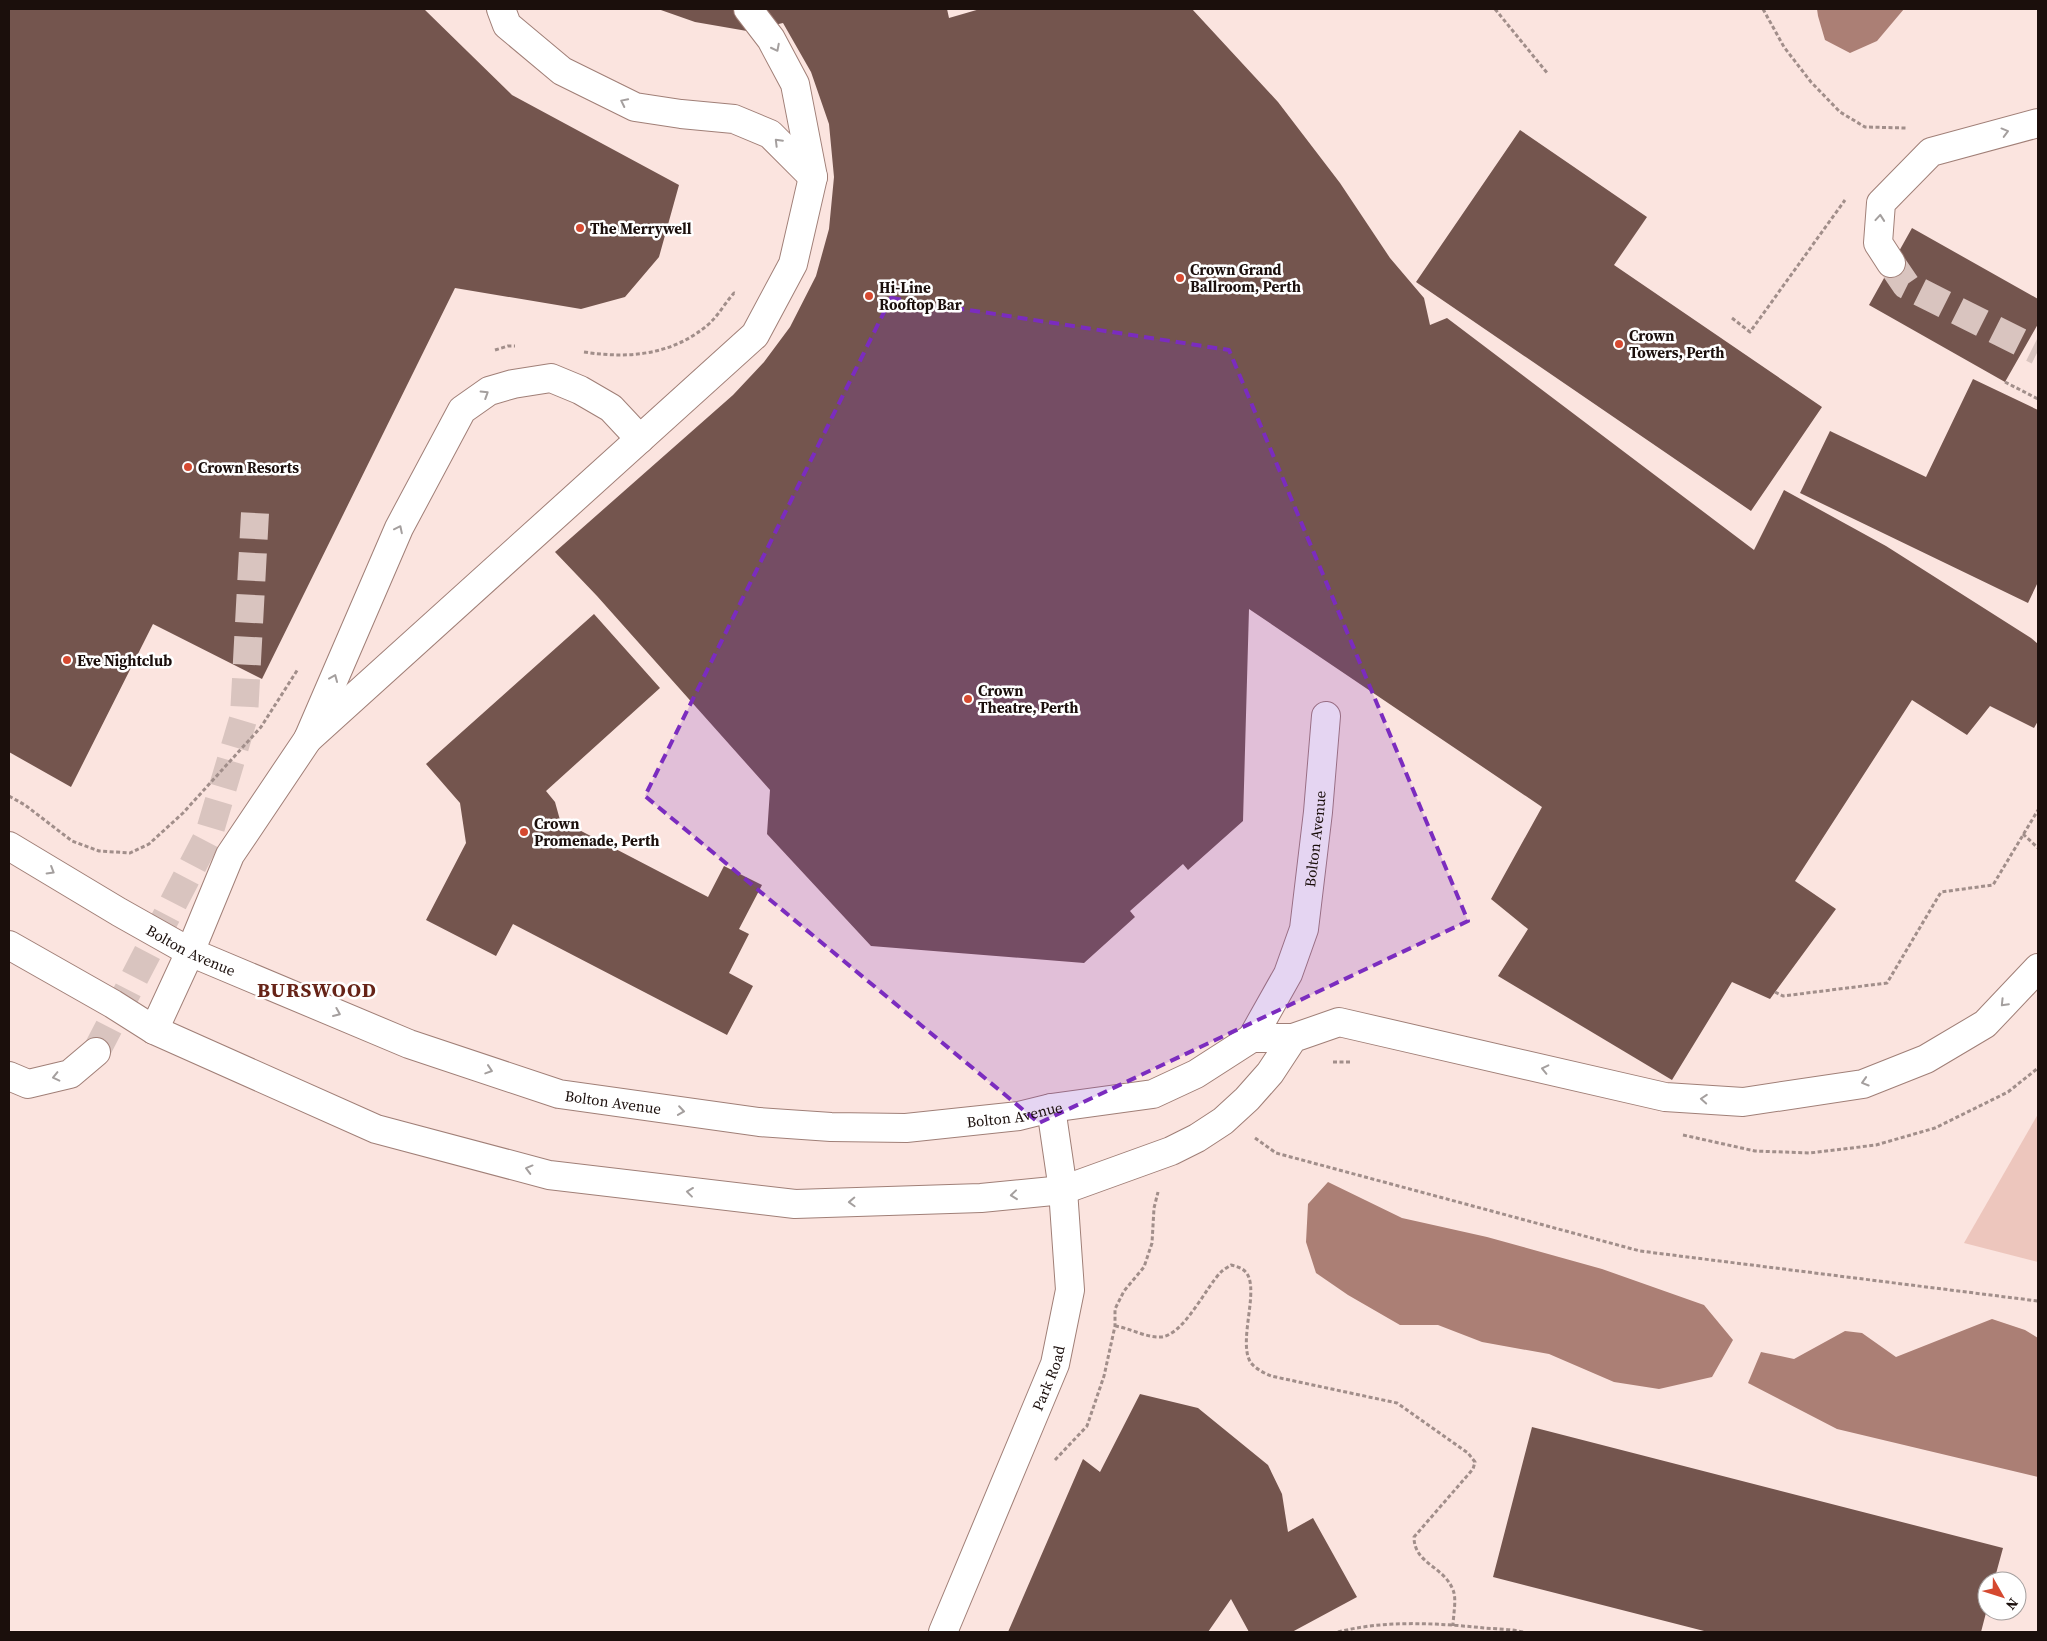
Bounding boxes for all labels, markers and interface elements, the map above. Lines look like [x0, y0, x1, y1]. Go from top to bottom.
one-way arrow [770, 43, 780, 52]
one-way arrow [621, 98, 630, 108]
one-way arrow [2000, 127, 2008, 137]
one-way arrow [775, 139, 784, 148]
one-way arrow [1874, 214, 1885, 222]
place label: The Merrywell [590, 218, 692, 239]
marker: The Merrywell [574, 222, 586, 234]
place label: Crown Grand Ballroom, Perth [1190, 259, 1301, 297]
marker: Crown Grand Ballroom, Perth [1174, 272, 1186, 284]
place label: Hi-Line Rooftop Bar [879, 277, 962, 315]
marker: Hi-Line Rooftop Bar [863, 290, 875, 302]
place label: Crown Towers, Perth [1629, 325, 1725, 363]
marker: Crown Towers, Perth [1613, 338, 1625, 350]
one-way arrow [480, 391, 489, 401]
place label: Crown Resorts [198, 457, 299, 478]
marker: Crown Resorts [182, 461, 194, 473]
one-way arrow [393, 525, 403, 534]
place label: Eve Nightclub [77, 650, 172, 671]
marker: Eve Nightclub [61, 654, 73, 666]
one-way arrow [328, 674, 339, 683]
place label: Crown Theatre, Perth [978, 680, 1078, 718]
marker: Crown Theatre, Perth [962, 693, 974, 705]
street label: Bolton Avenue [1299, 789, 1330, 888]
place label: Crown Promenade, Perth [534, 813, 660, 851]
marker: Crown Promenade, Perth [518, 826, 530, 838]
one-way arrow [45, 865, 54, 875]
street label: Bolton Avenue [143, 919, 239, 981]
district label: BURSWOOD [257, 976, 377, 1004]
one-way arrow [2001, 997, 2010, 1006]
one-way arrow [332, 1007, 341, 1018]
one-way arrow [1541, 1064, 1550, 1075]
one-way arrow [484, 1065, 492, 1075]
one-way arrow [52, 1072, 60, 1082]
one-way arrow [1861, 1077, 1870, 1087]
street label: Bolton Avenue [564, 1084, 663, 1119]
one-way arrow [1700, 1094, 1708, 1105]
street label: Bolton Avenue [965, 1096, 1064, 1132]
one-way arrow [677, 1106, 686, 1116]
one-way arrow [526, 1165, 534, 1175]
one-way arrow [686, 1187, 694, 1198]
one-way arrow [1010, 1189, 1018, 1200]
one-way arrow [848, 1197, 856, 1208]
street label: Park Road [1026, 1343, 1069, 1414]
north arrow [1977, 1571, 2027, 1621]
text: N [2001, 1594, 2023, 1614]

